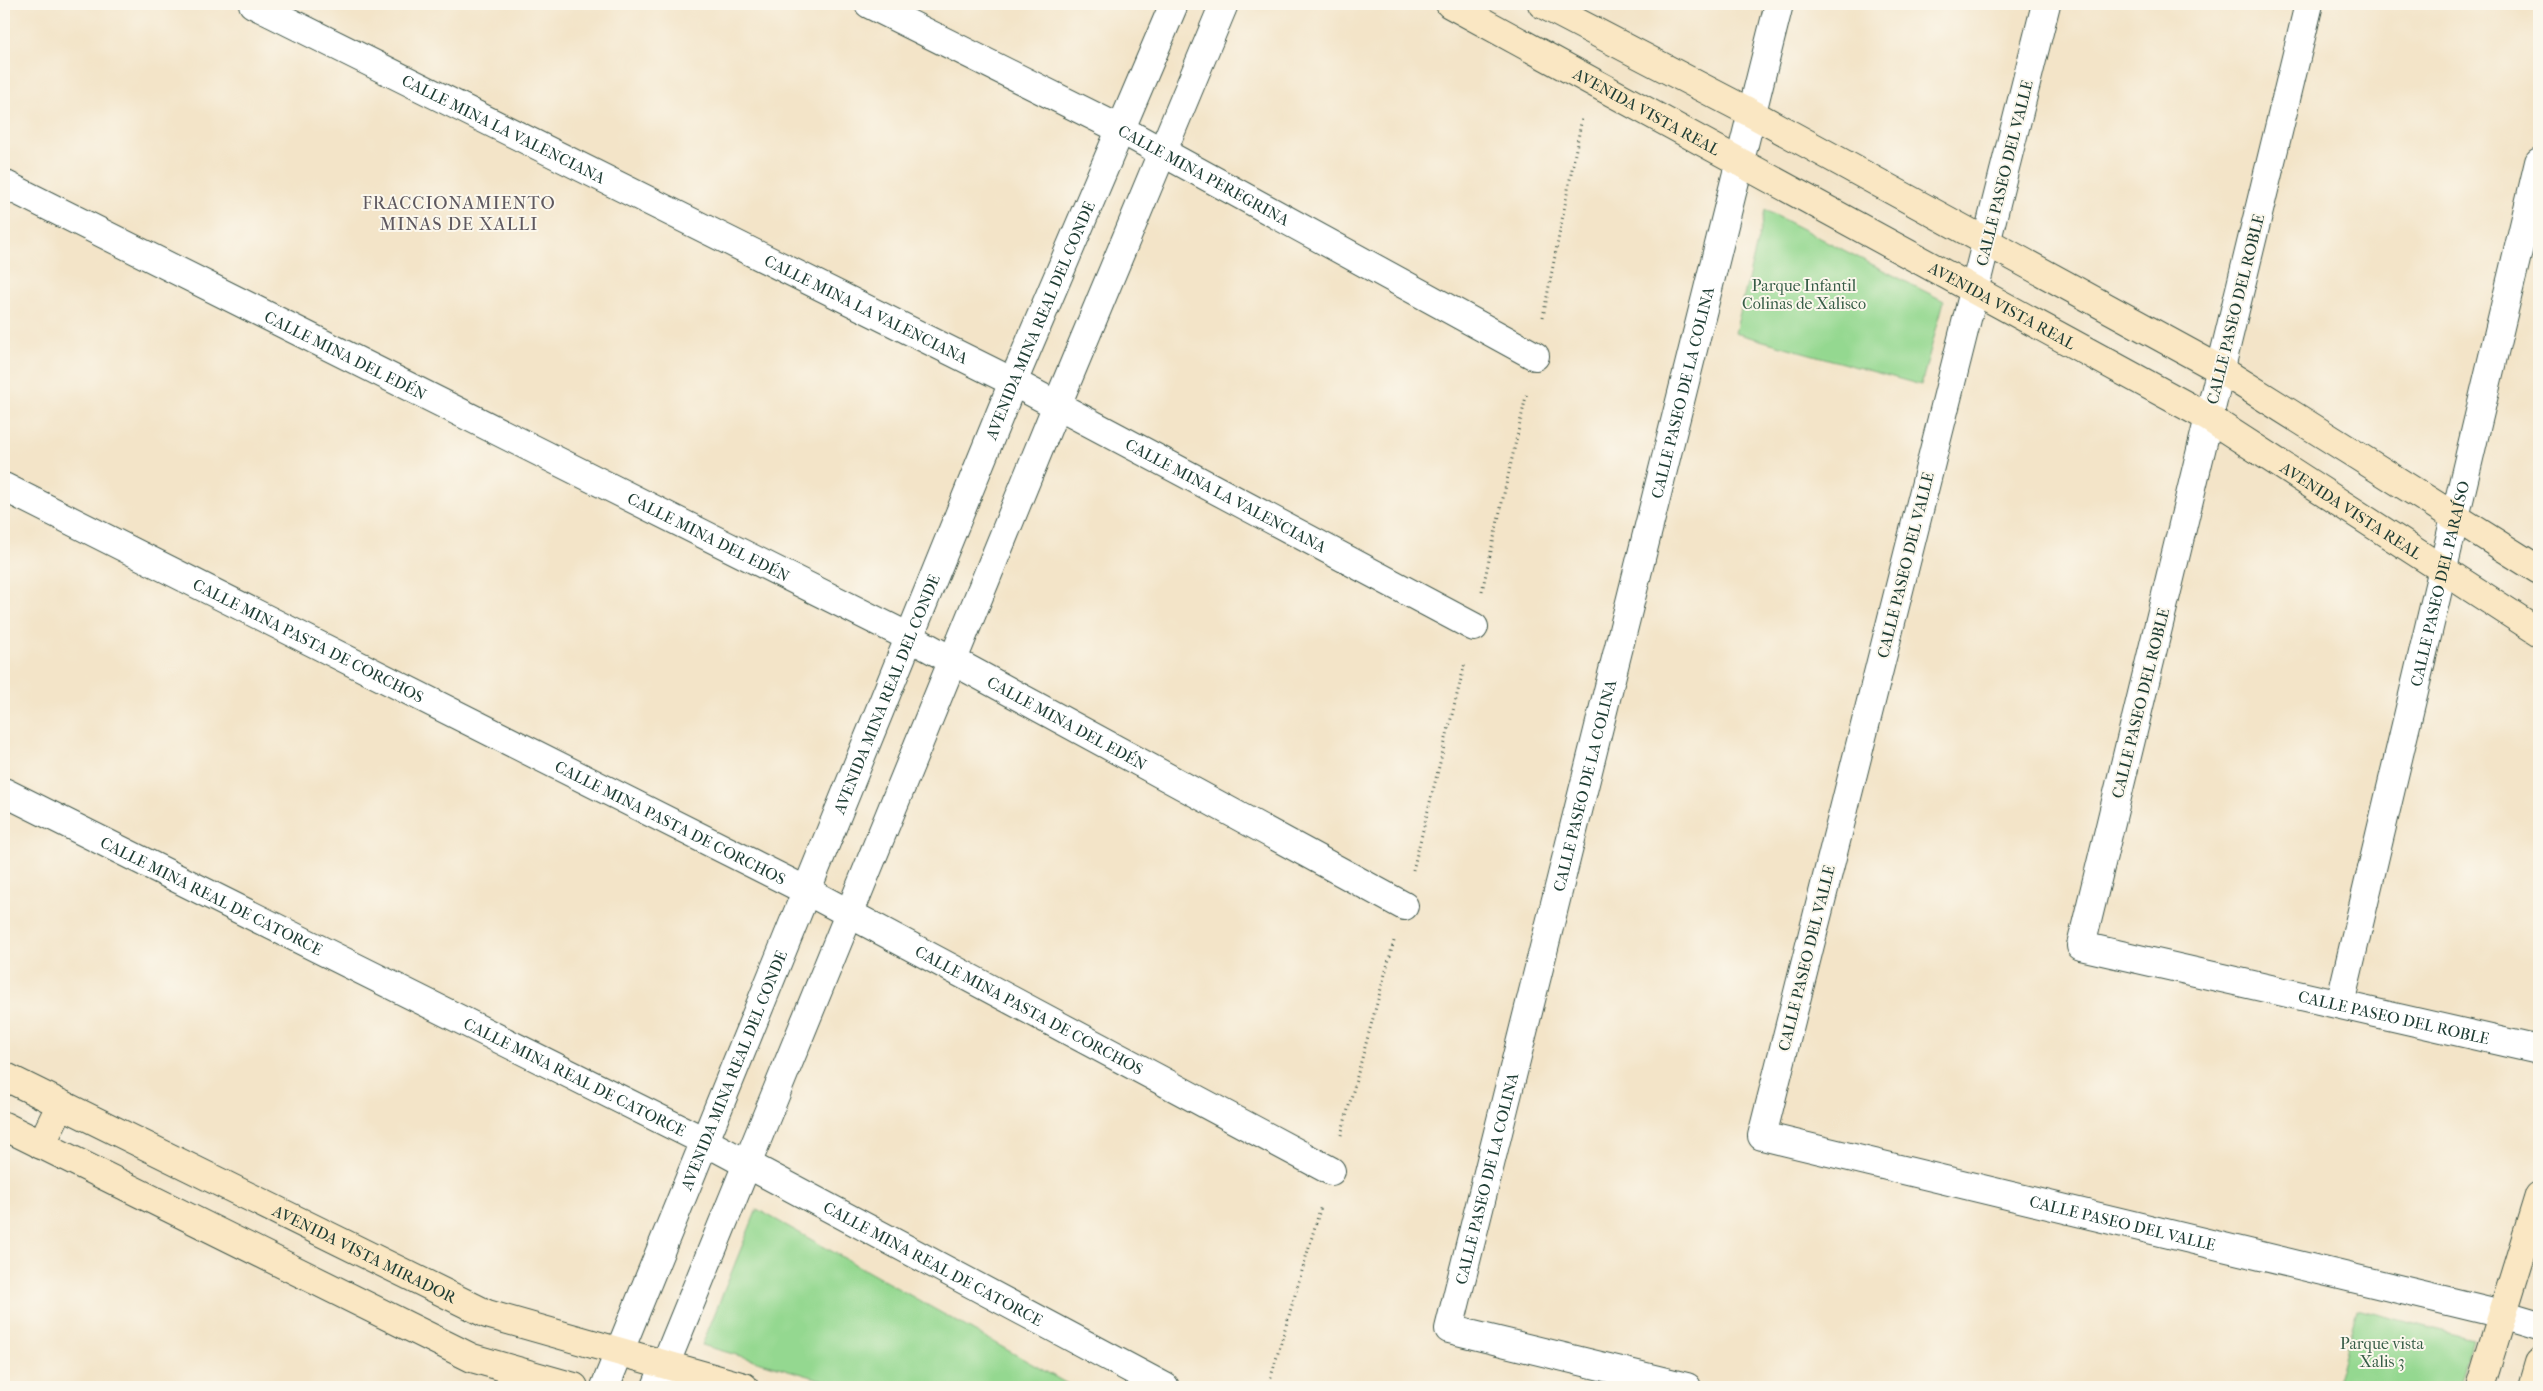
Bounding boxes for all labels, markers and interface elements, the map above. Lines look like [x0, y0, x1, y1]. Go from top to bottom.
street label: AVENIDA VISTA REAL [1569, 64, 1723, 160]
street label: CALLE MINA LA VALENCIANA [399, 71, 609, 188]
street label: CALLE PASEO DEL VALLE [1972, 78, 2037, 268]
street label: CALLE MINA PEREGRINA [1115, 121, 1293, 230]
district label: FRACCIONAMIENTO MINAS DE XALLI [362, 193, 556, 235]
street label: AVENIDA MINA REAL DEL CONDE [981, 198, 1099, 443]
street label: CALLE PASEO DEL ROBLE [2203, 212, 2268, 406]
street label: CALLE MINA LA VALENCIANA [761, 251, 972, 368]
street label: AVENIDA VISTA REAL [1924, 258, 2079, 353]
park label: Parque Infantil Colinas de Xalisco [1742, 276, 1866, 313]
street label: CALLE PASEO DE LA COLINA [1647, 284, 1718, 501]
street label: CALLE MINA DEL EDÉN [261, 307, 430, 404]
street label: CALLE MINA LA VALENCIANA [1122, 434, 1330, 557]
street label: AVENIDA VISTA REAL [2276, 457, 2425, 563]
street label: CALLE PASEO DEL VALLE [1873, 470, 1938, 660]
street label: CALLE PASEO DEL PARAÍSO [2406, 479, 2473, 688]
street label: CALLE MINA DEL EDÉN [624, 489, 793, 586]
street label: AVENIDA MINA REAL DEL CONDE [829, 571, 944, 818]
street label: CALLE MINA PASTA DE CORCHOS [190, 575, 427, 707]
street label: CALLE PASEO DEL ROBLE [2108, 606, 2173, 800]
street label: CALLE MINA DEL EDÉN [984, 672, 1150, 774]
street label: CALLE PASEO DE LA COLINA [1549, 677, 1620, 894]
street label: CALLE MINA PASTA DE CORCHOS [552, 757, 789, 889]
street label: CALLE MINA REAL DE CATORCE [97, 833, 326, 959]
street label: CALLE PASEO DEL VALLE [1774, 863, 1839, 1053]
street label: CALLE MINA PASTA DE CORCHOS [912, 942, 1146, 1079]
street label: AVENIDA MINA REAL DEL CONDE [677, 947, 791, 1194]
street label: CALLE PASEO DEL ROBLE [2296, 987, 2491, 1048]
street label: CALLE MINA REAL DE CATORCE [460, 1014, 689, 1141]
street label: CALLE PASEO DE LA COLINA [1451, 1070, 1523, 1287]
street label: CALLE PASEO DEL VALLE [2027, 1192, 2218, 1255]
street label: CALLE MINA REAL DE CATORCE [820, 1197, 1046, 1330]
street label: AVENIDA VISTA MIRADOR [269, 1201, 460, 1308]
park label: Parque vista Xalis 3 [2340, 1334, 2425, 1371]

